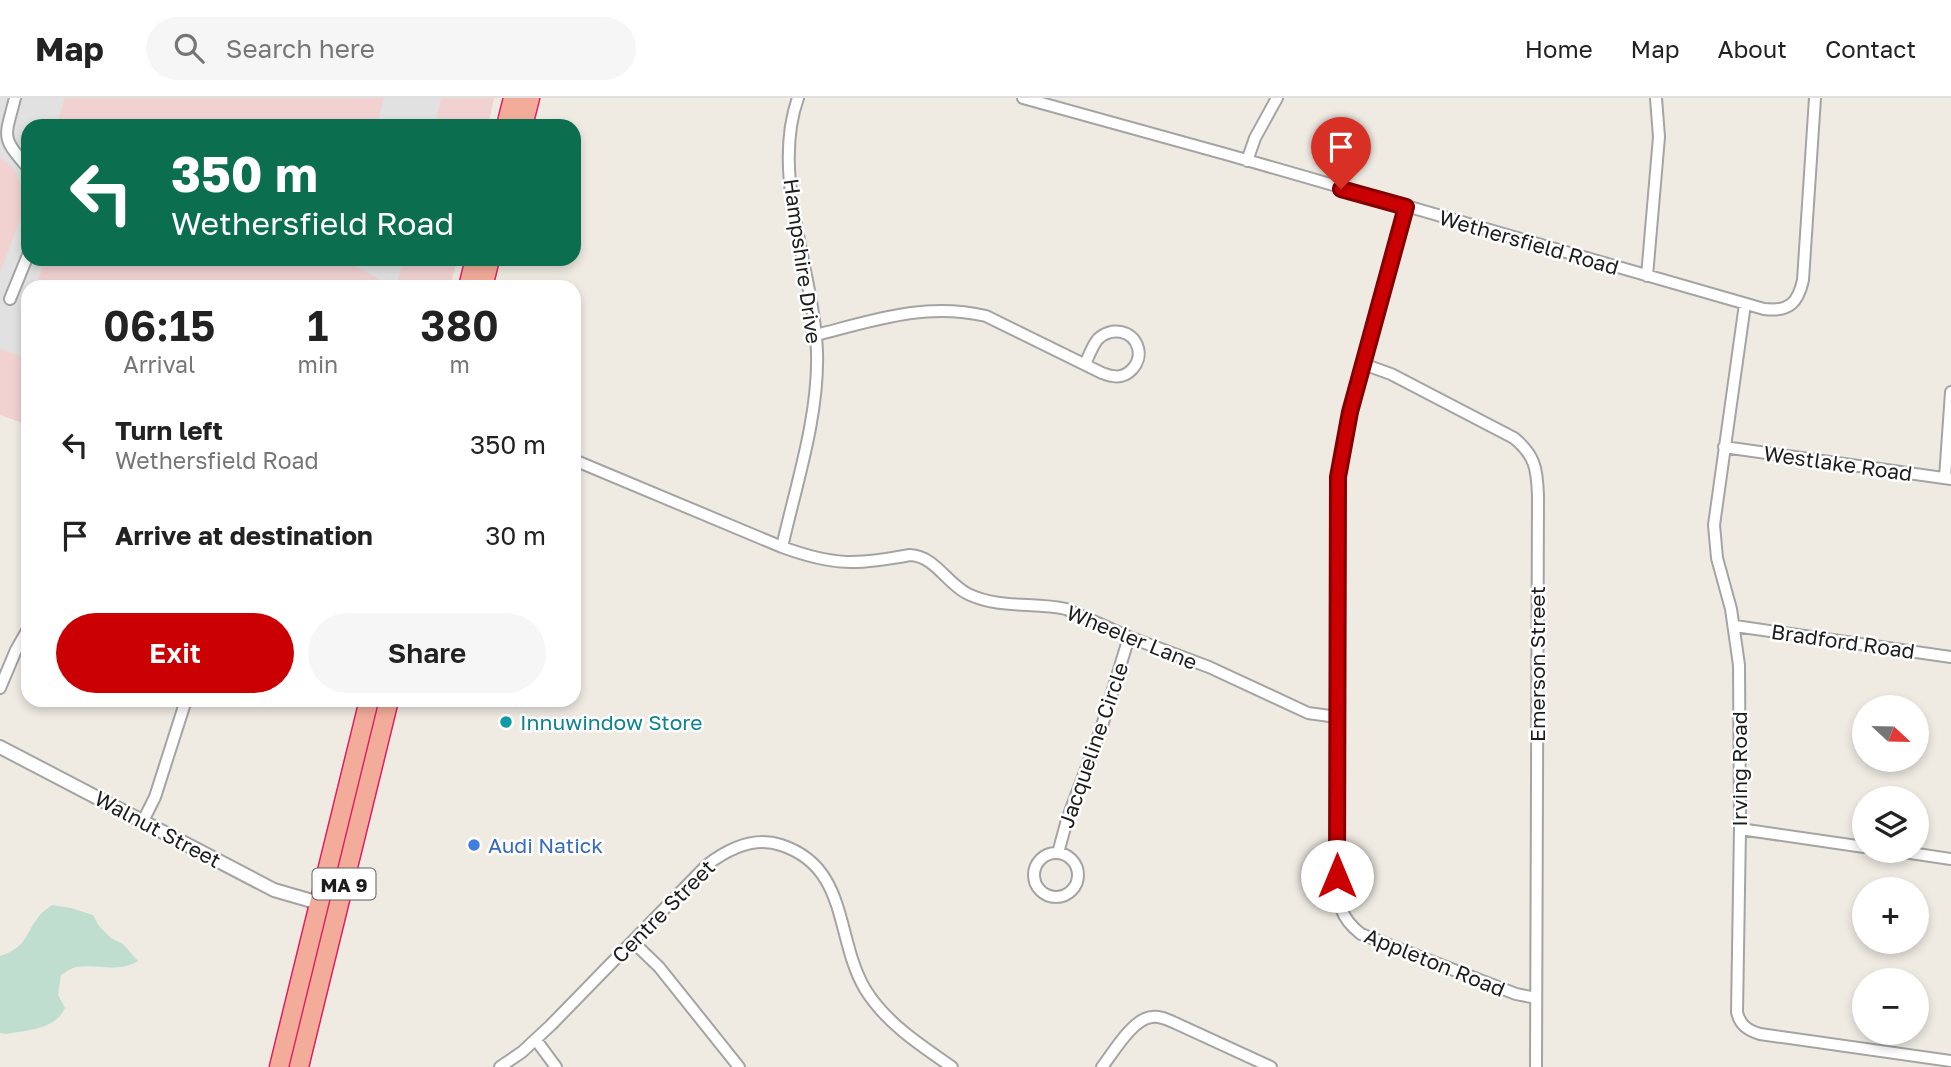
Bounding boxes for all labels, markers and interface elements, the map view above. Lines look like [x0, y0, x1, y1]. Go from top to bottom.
search box [146, 17, 636, 80]
text: Map [35, 29, 104, 68]
icon: search [170, 29, 208, 67]
text: Search here [226, 33, 375, 64]
text: Home [1525, 34, 1593, 63]
text: Map [1631, 34, 1680, 63]
text: About [1718, 34, 1787, 63]
text: Contact [1825, 34, 1916, 63]
pin [1311, 117, 1371, 189]
icon: arrive [1322, 128, 1360, 166]
text: 350 m [171, 144, 318, 203]
icon: left [56, 147, 147, 238]
street label: Hampshire Drive [779, 177, 827, 345]
text: Wethersfield Road [171, 204, 454, 242]
street label: Wethersfield Road [1436, 204, 1622, 280]
text: 06:15 [103, 300, 215, 350]
text: 1 [307, 300, 328, 350]
text: 380 [420, 300, 499, 350]
text: Arrival [123, 350, 195, 378]
text: min [298, 350, 338, 378]
text: m [449, 350, 470, 378]
text: Turn left [115, 415, 223, 446]
icon: left [56, 426, 94, 464]
text: 350 m [470, 429, 546, 460]
street label: Westlake Road [1762, 440, 1914, 486]
text: Wethersfield Road [115, 446, 319, 474]
icon: arrive [56, 517, 94, 555]
text: Arrive at destination [115, 520, 373, 551]
text: 30 m [485, 520, 546, 551]
street label: Emerson Street [1524, 586, 1550, 742]
street label: Wheeler Lane [1063, 599, 1201, 675]
button: Exit [56, 613, 294, 693]
button: Share [308, 613, 546, 693]
street label: Bradford Road [1770, 618, 1916, 664]
street label: Jacqueline Circle [1052, 659, 1134, 831]
north arrow [1852, 695, 1928, 772]
map controls [1852, 695, 1929, 1045]
place label: Innuwindow Store [520, 709, 702, 735]
street label: Irving Road [1726, 711, 1752, 827]
marker: Innuwindow Store [498, 714, 514, 730]
street label: Walnut Street [90, 785, 226, 873]
button: layers [1852, 786, 1929, 863]
place label: Audi Natick [488, 832, 603, 858]
marker: Audi Natick [466, 837, 482, 853]
position arrow [1300, 839, 1374, 913]
street label: Centre Street [606, 854, 720, 968]
road number: MA 9 [312, 869, 376, 900]
button: + [1852, 877, 1929, 954]
street label: Appleton Road [1361, 922, 1509, 1002]
button: − [1852, 968, 1929, 1045]

